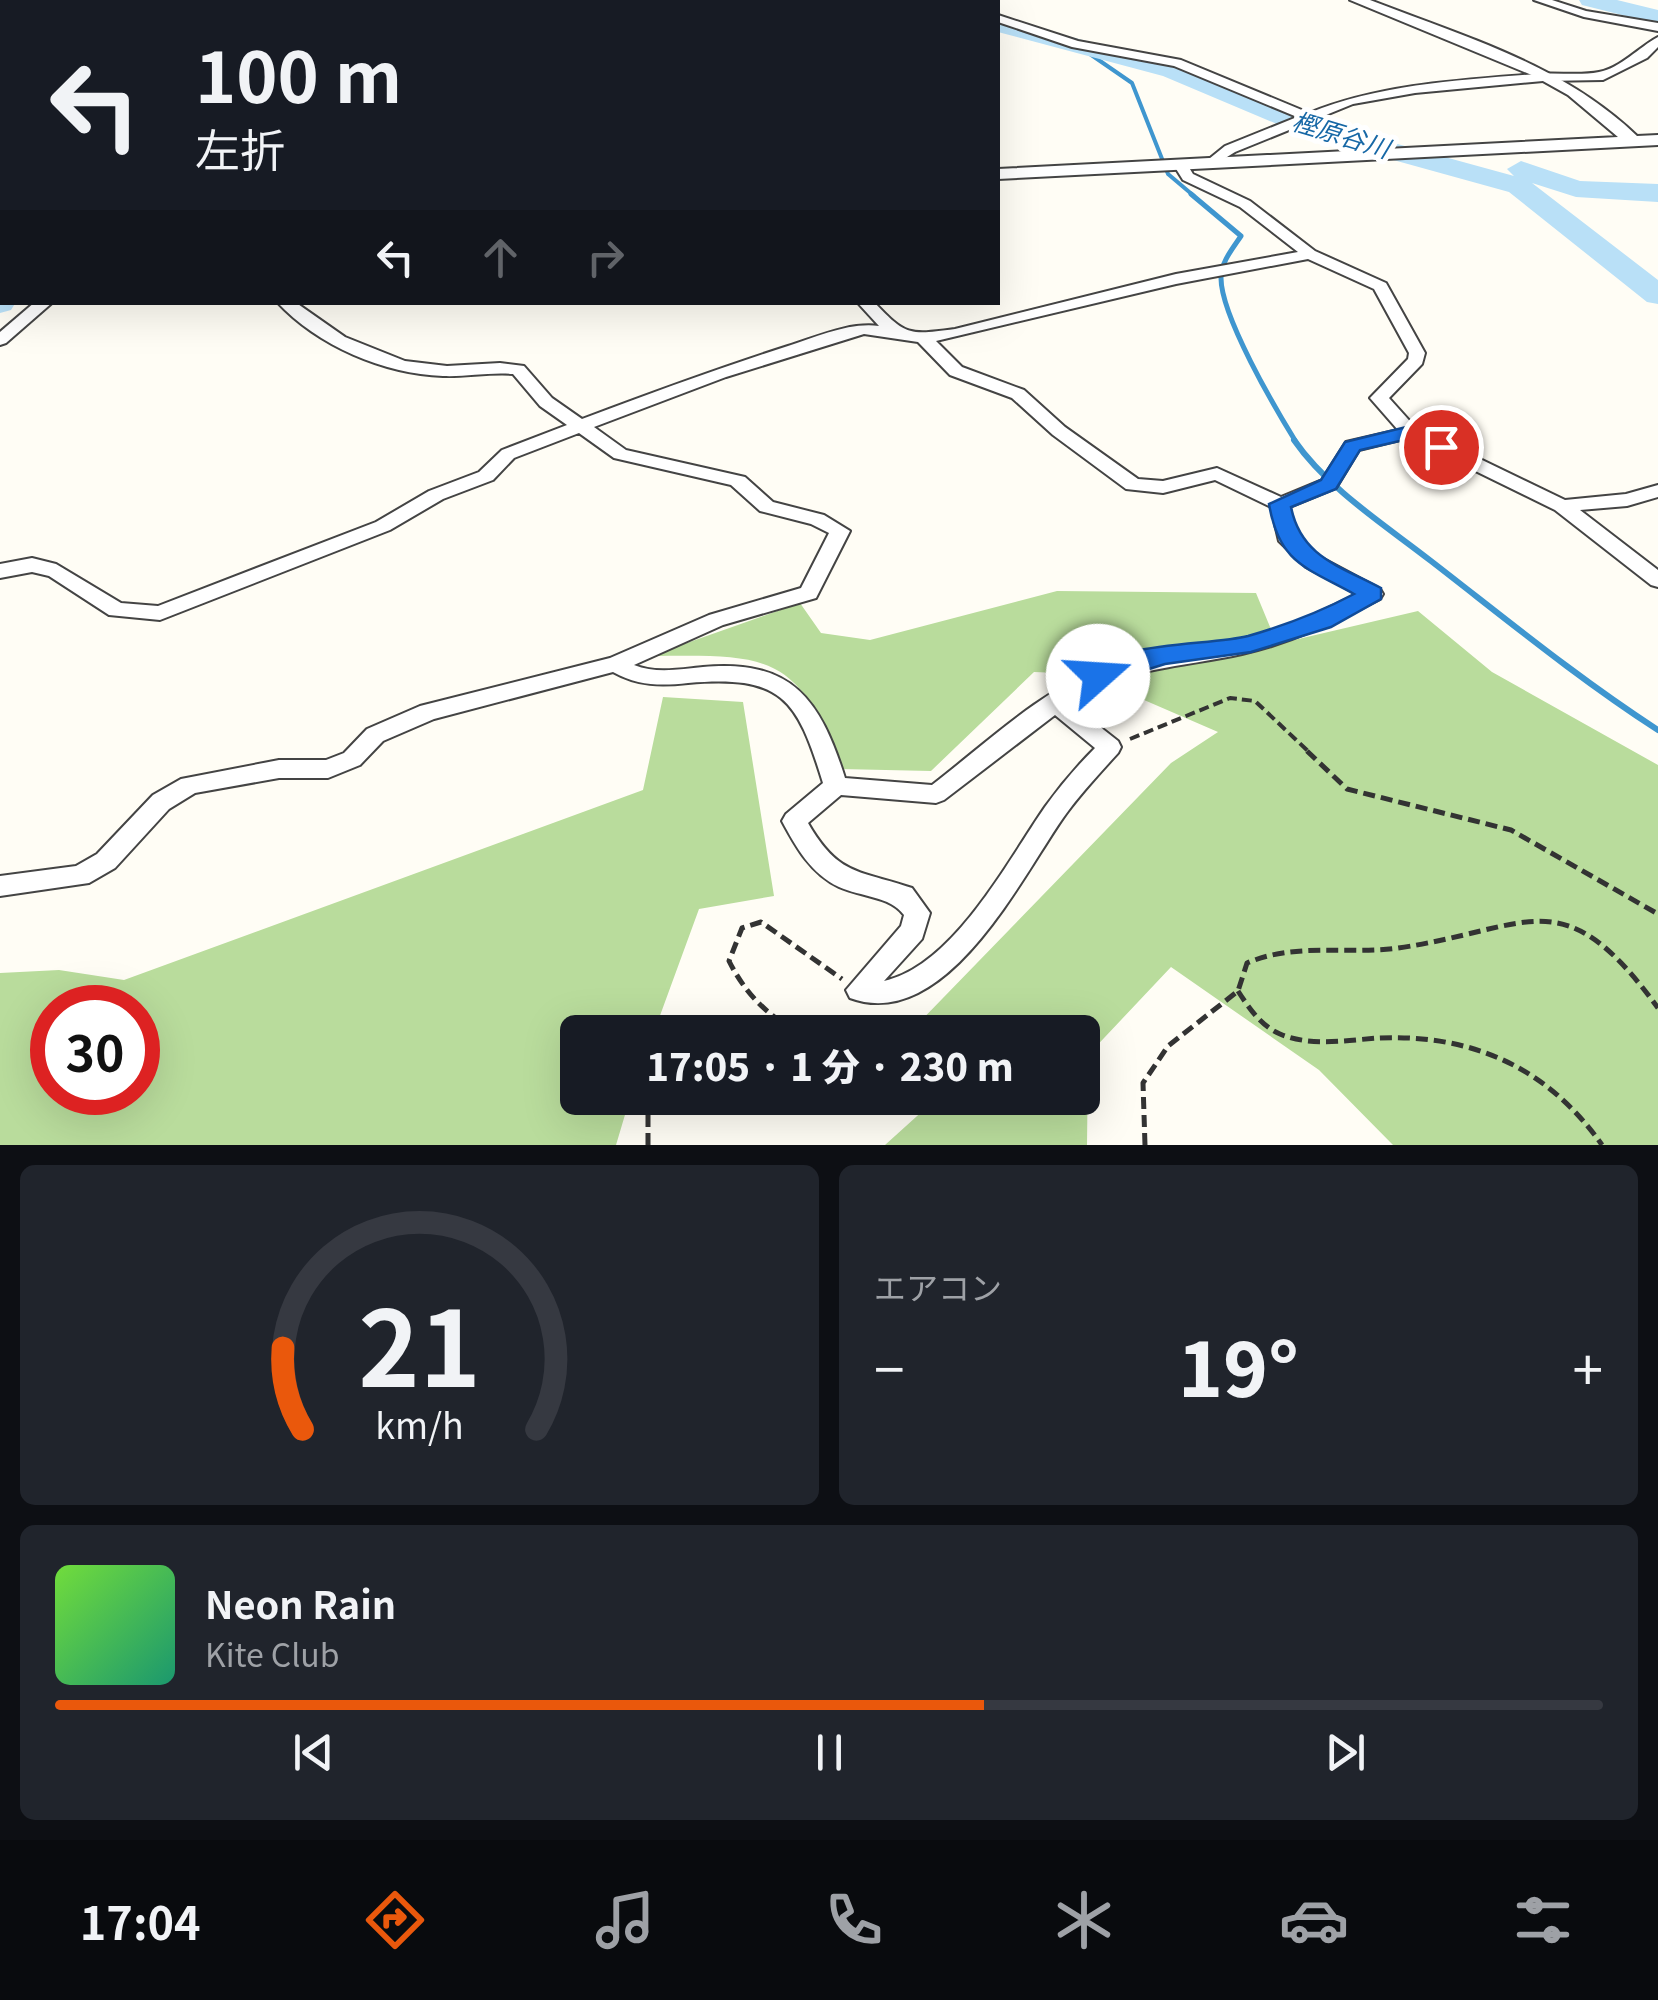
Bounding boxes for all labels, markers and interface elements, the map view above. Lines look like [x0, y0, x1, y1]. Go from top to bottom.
text: 100 m [195, 22, 402, 123]
icon: left [30, 40, 160, 170]
water label: 樫原谷川 [1288, 101, 1398, 166]
text: 左折 [195, 115, 285, 180]
icon: left [368, 230, 423, 285]
icon: ahead [473, 230, 528, 285]
icon: right [578, 230, 633, 285]
pin [1399, 405, 1484, 490]
icon: arrive [1414, 420, 1469, 475]
position arrow [1046, 624, 1150, 728]
speed limit sign: 30 [30, 985, 160, 1115]
text: 17:05 · 1 分 · 230 m [646, 1037, 1014, 1092]
text: エアコン [874, 1263, 1002, 1309]
text: 21 [358, 1266, 481, 1417]
text: 19° [1178, 1310, 1299, 1419]
text: − [874, 1326, 905, 1406]
text: + [1572, 1326, 1603, 1406]
text: km/h [375, 1398, 464, 1449]
text: Neon Rain [205, 1575, 396, 1630]
text: Kite Club [205, 1630, 340, 1676]
icon: previous [286, 1725, 341, 1780]
icon: pause [802, 1725, 857, 1780]
icon: next [1318, 1725, 1373, 1780]
icon: directions [360, 1885, 430, 1955]
icon: music [590, 1885, 660, 1955]
icon: phone [819, 1885, 889, 1955]
icon: climate [1049, 1885, 1119, 1955]
icon: car [1279, 1885, 1349, 1955]
icon: filters [1508, 1885, 1578, 1955]
text: 17:04 [80, 1888, 201, 1953]

